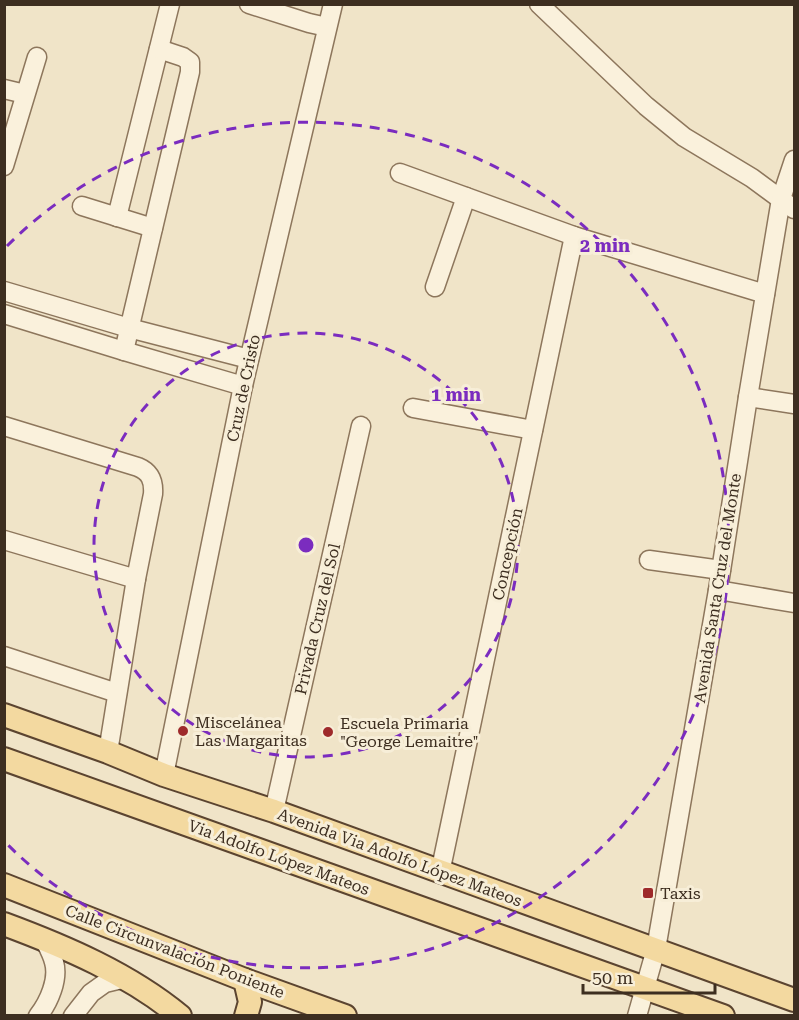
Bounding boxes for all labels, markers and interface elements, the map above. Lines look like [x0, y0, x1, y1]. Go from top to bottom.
text: 2 min [580, 235, 630, 256]
street label: Cruz de Cristo [223, 332, 264, 444]
text: 1 min [431, 384, 481, 405]
street label: Avenida Santa Cruz del Monte [690, 472, 745, 704]
street label: Concepción [488, 506, 527, 602]
centre of rings [296, 535, 316, 555]
street label: Privada Cruz del Sol [291, 541, 344, 697]
place label: Miscelánea Las Margaritas [195, 713, 307, 750]
place label: Escuela Primaria "George Lemaitre" [340, 714, 479, 751]
marker: Miscelánea Las Margaritas [176, 724, 190, 738]
marker: Escuela Primaria "George Lemaitre" [321, 725, 335, 739]
street label: Avenida Via Adolfo López Mateos [275, 804, 525, 911]
street label: Via Adolfo López Mateos [186, 816, 372, 899]
place label: Taxis [660, 884, 701, 903]
marker: Taxis [641, 886, 655, 900]
street label: Calle Circunvalación Poniente [63, 901, 287, 1002]
scale bar [583, 957, 715, 995]
text: 50 m [592, 967, 633, 988]

